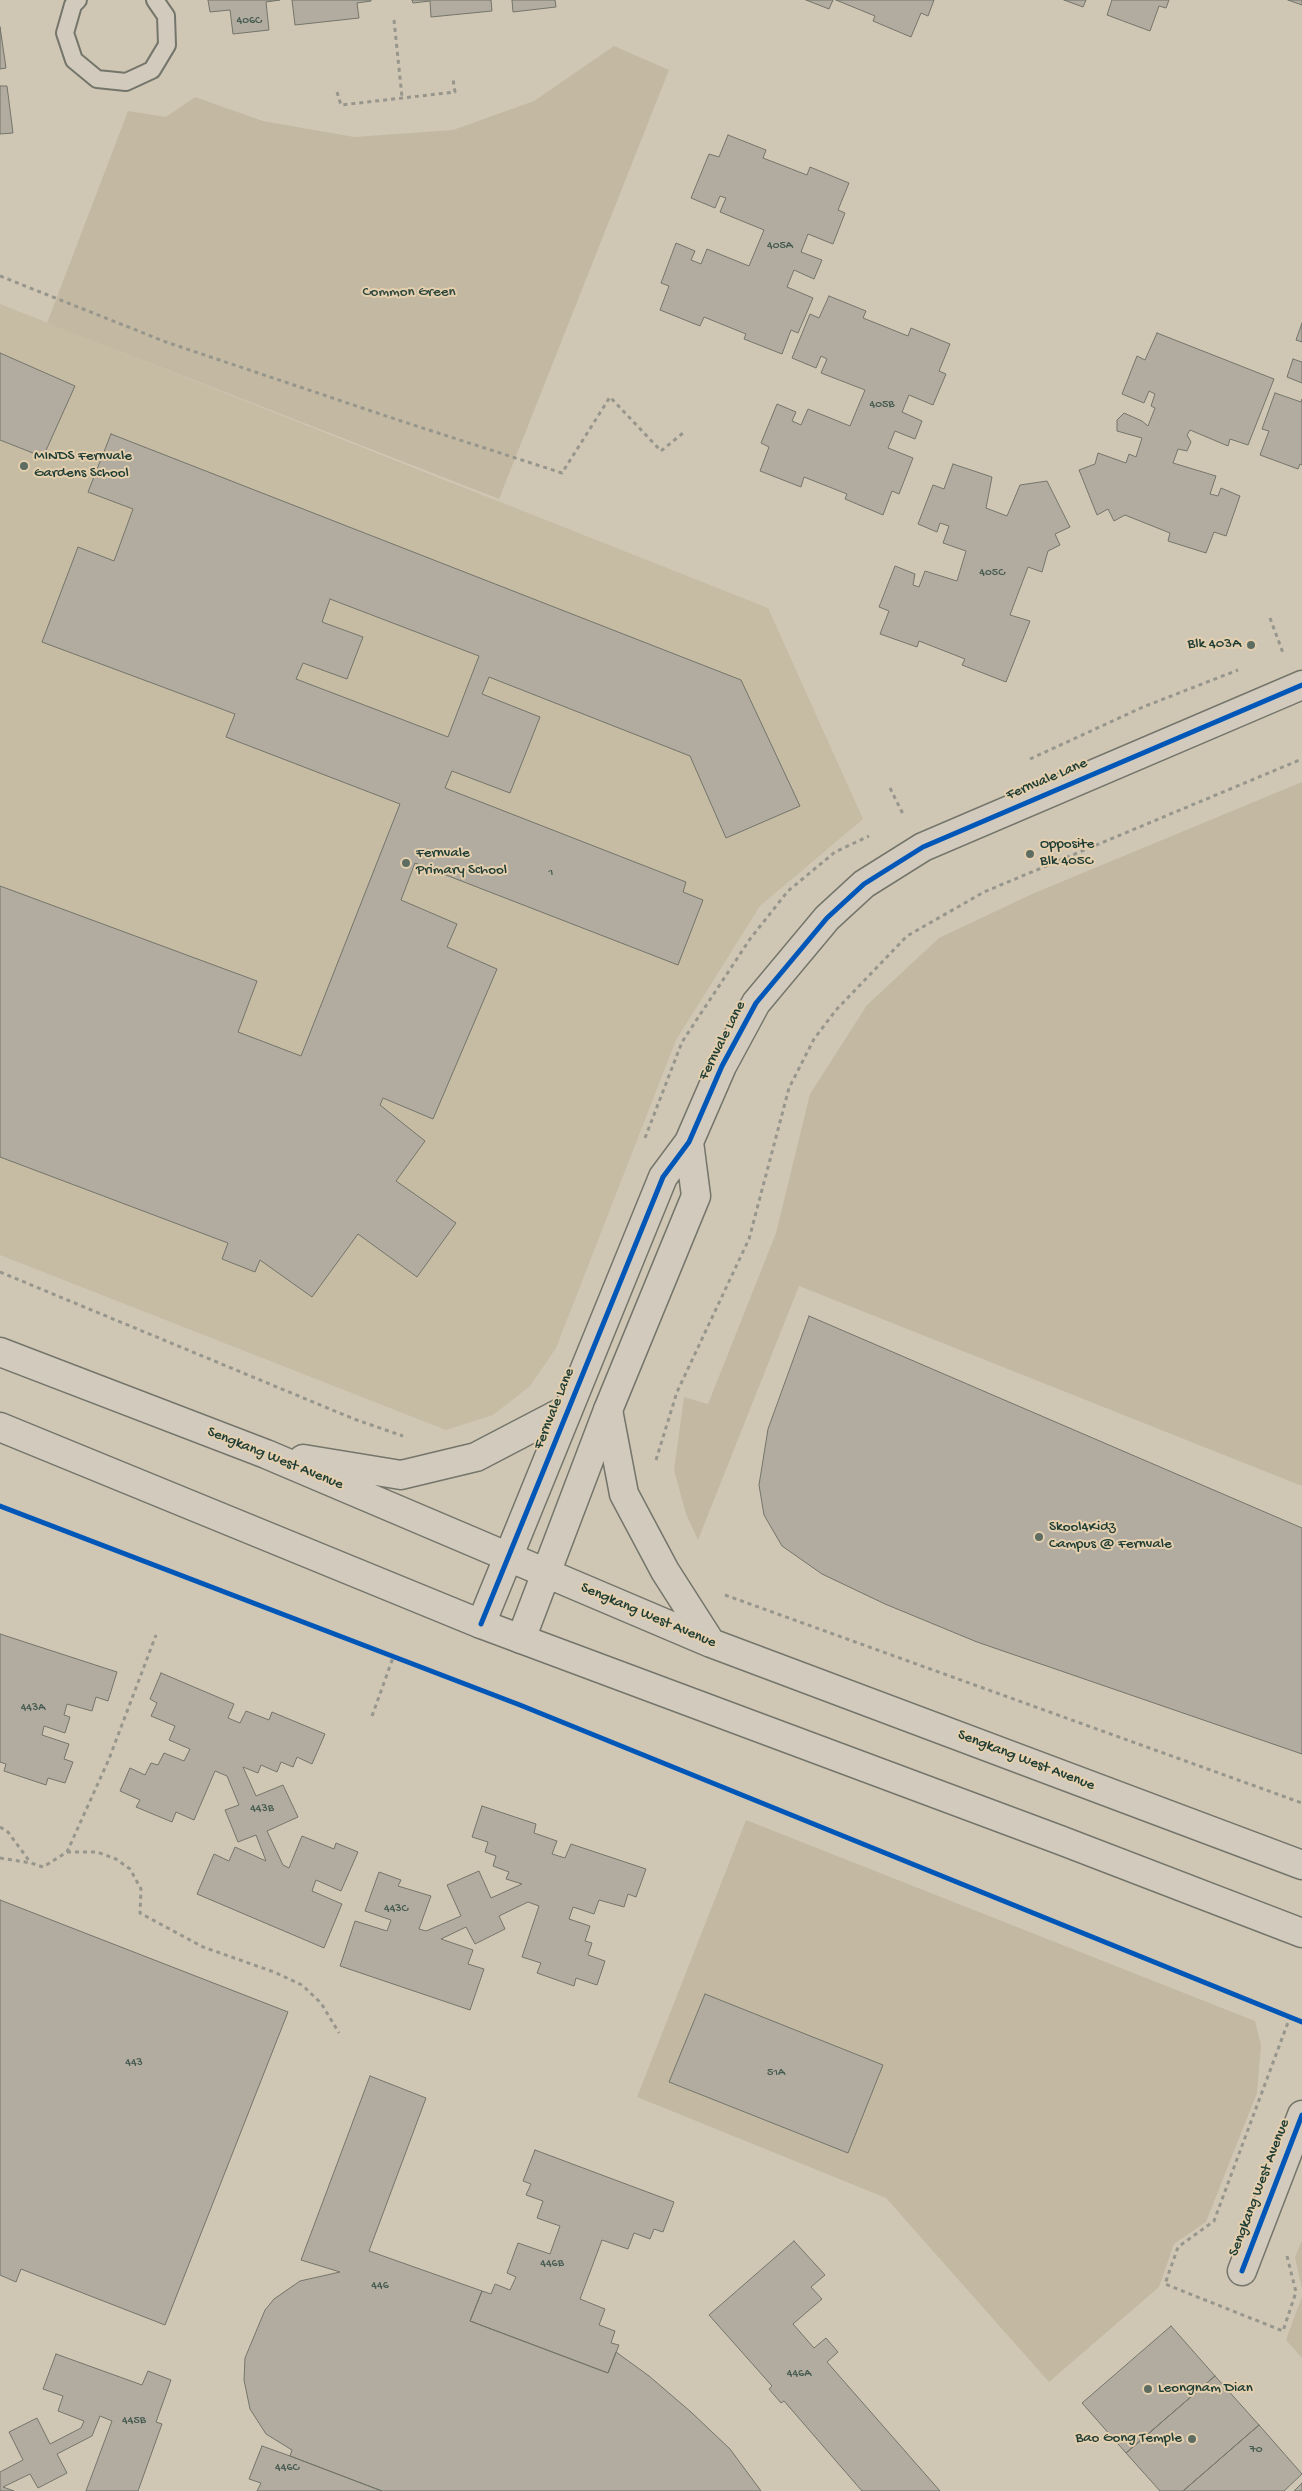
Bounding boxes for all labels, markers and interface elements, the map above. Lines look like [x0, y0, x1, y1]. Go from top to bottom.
house number: 406C [236, 14, 262, 28]
house number: 405A [767, 239, 793, 253]
park label: Common Green [362, 284, 456, 302]
house number: 405B [870, 398, 894, 412]
place label: MINDS Fernvale Gardens School [34, 448, 132, 483]
marker: MINDS Fernvale Gardens School [18, 460, 30, 472]
house number: 405C [979, 566, 1005, 580]
place label: Blk 403A [1188, 636, 1241, 654]
marker: Blk 403A [1245, 639, 1257, 651]
street label: Fernvale Lane [1004, 755, 1090, 805]
place label: Opposite Blk 405C [1040, 836, 1094, 871]
place label: Fernvale Primary School [416, 845, 507, 880]
marker: Opposite Blk 405C [1024, 848, 1036, 860]
marker: Fernvale Primary School [400, 857, 412, 869]
house number: 1 [549, 866, 553, 880]
street label: Fernvale Lane [695, 999, 751, 1083]
street label: Fernvale Lane [531, 1366, 579, 1452]
street label: Sengkang West Avenue [204, 1423, 346, 1495]
place label: Skool4Kidz Campus @ Fernvale [1049, 1519, 1172, 1554]
marker: Skool4Kidz Campus @ Fernvale [1033, 1531, 1045, 1543]
street label: Sengkang West Avenue [578, 1579, 718, 1653]
house number: 443A [21, 1701, 45, 1715]
street label: Sengkang West Avenue [955, 1727, 1097, 1795]
house number: 443B [250, 1802, 274, 1816]
house number: 443C [384, 1902, 408, 1916]
house number: 443 [125, 2056, 143, 2070]
house number: 51A [767, 2066, 785, 2080]
street label: Sengkang West Avenue [1226, 2117, 1294, 2259]
house number: 446B [540, 2257, 564, 2271]
house number: 446 [371, 2279, 389, 2293]
house number: 446A [787, 2367, 811, 2381]
place label: Leongnam Dian [1158, 2380, 1253, 2398]
marker: Leongnam Dian [1142, 2383, 1154, 2395]
house number: 445B [122, 2414, 146, 2428]
place label: Bao Gong Temple [1076, 2430, 1182, 2448]
marker: Bao Gong Temple [1186, 2433, 1198, 2445]
house number: 70 [1249, 2443, 1263, 2457]
house number: 446C [275, 2461, 299, 2475]

